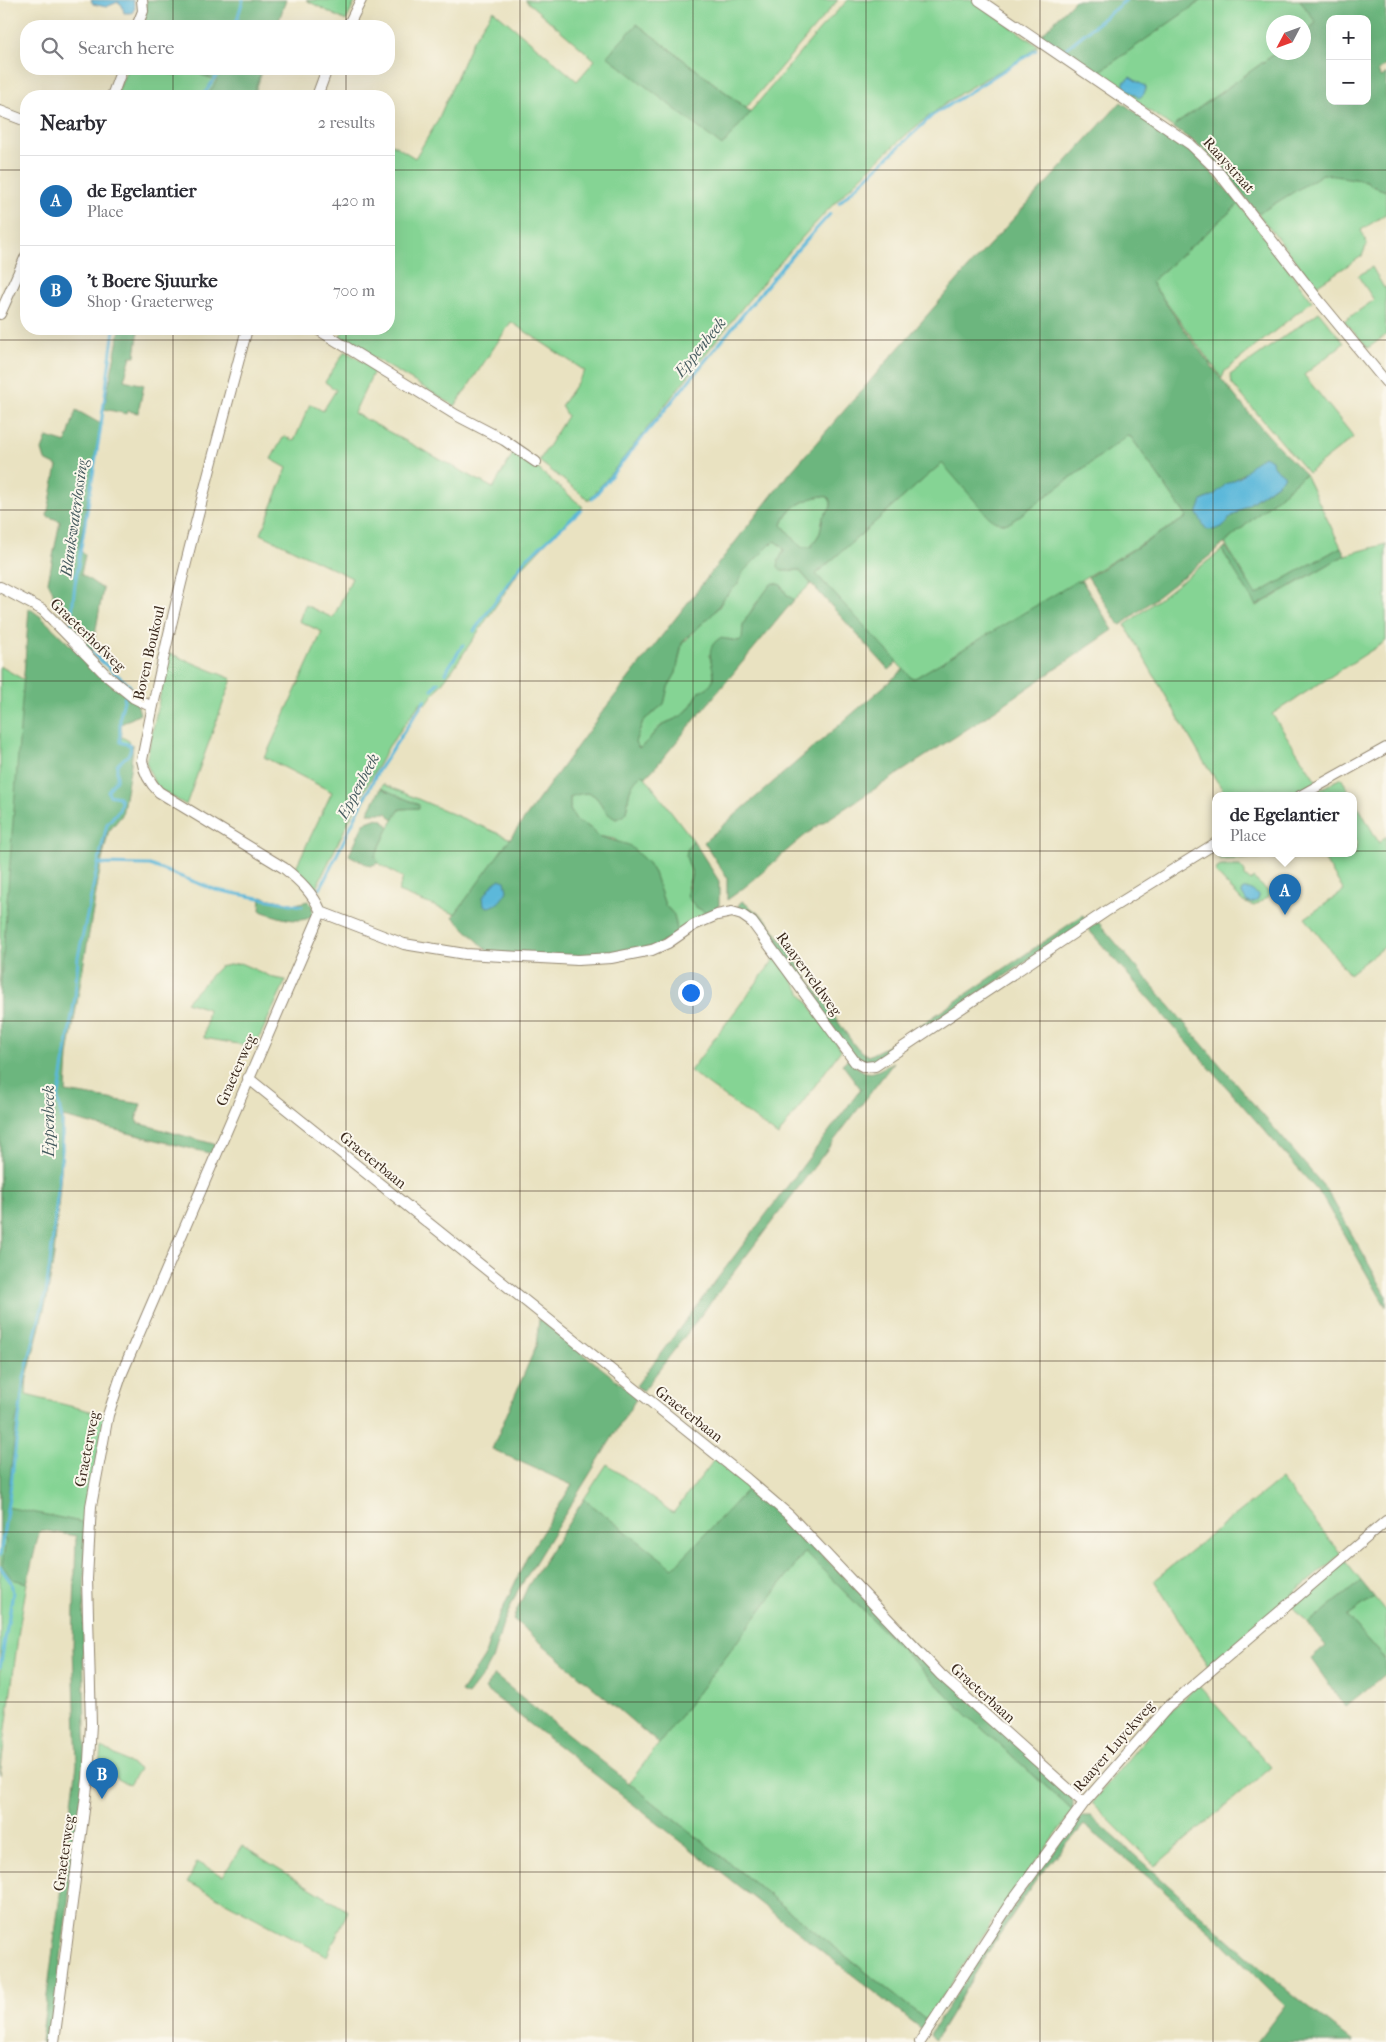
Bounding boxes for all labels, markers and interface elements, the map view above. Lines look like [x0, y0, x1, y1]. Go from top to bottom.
north arrow [1266, 15, 1311, 60]
map controls [1326, 15, 1371, 105]
button: + [1326, 15, 1371, 60]
search box [20, 20, 395, 75]
icon: search [38, 34, 66, 62]
text: Search here [78, 37, 174, 59]
button: − [1326, 60, 1371, 105]
text: Nearby [40, 111, 106, 135]
text: 2 results [318, 113, 375, 132]
street label: Raaystraat [1199, 133, 1259, 197]
text: de Egelantier [87, 180, 197, 202]
text: A [51, 191, 61, 210]
text: 420 m [332, 191, 375, 210]
text: Place [87, 202, 123, 221]
text: 't Boere Sjuurke [87, 270, 218, 292]
text: B [51, 281, 61, 300]
text: 700 m [333, 281, 375, 300]
text: Shop · Graeterweg [87, 292, 213, 311]
water label: Eppenbeek [669, 313, 730, 382]
water label: Blankwaterlossing [56, 457, 92, 579]
street label: Graeterhofweg [47, 595, 130, 676]
street label: Boven Boukoul [129, 604, 169, 702]
water label: Eppenbeek [332, 750, 383, 823]
popup [1212, 792, 1357, 857]
text: de Egelantier [1230, 804, 1339, 826]
text: Place [1230, 826, 1266, 845]
pin: A [1269, 874, 1301, 915]
street label: Raayerveldweg [773, 929, 846, 1020]
your location [678, 980, 704, 1006]
street label: Graeterweg [212, 1030, 260, 1109]
water label: Eppenbeek [39, 1085, 58, 1158]
street label: Graeterbaan [336, 1128, 410, 1193]
street label: Graeterbaan [652, 1382, 727, 1446]
street label: Graeterweg [71, 1409, 103, 1488]
street label: Graeterbaan [947, 1659, 1019, 1727]
street label: Raayer Luyckweg [1069, 1696, 1159, 1795]
pin: B [86, 1758, 118, 1799]
street label: Graeterweg [50, 1813, 78, 1892]

